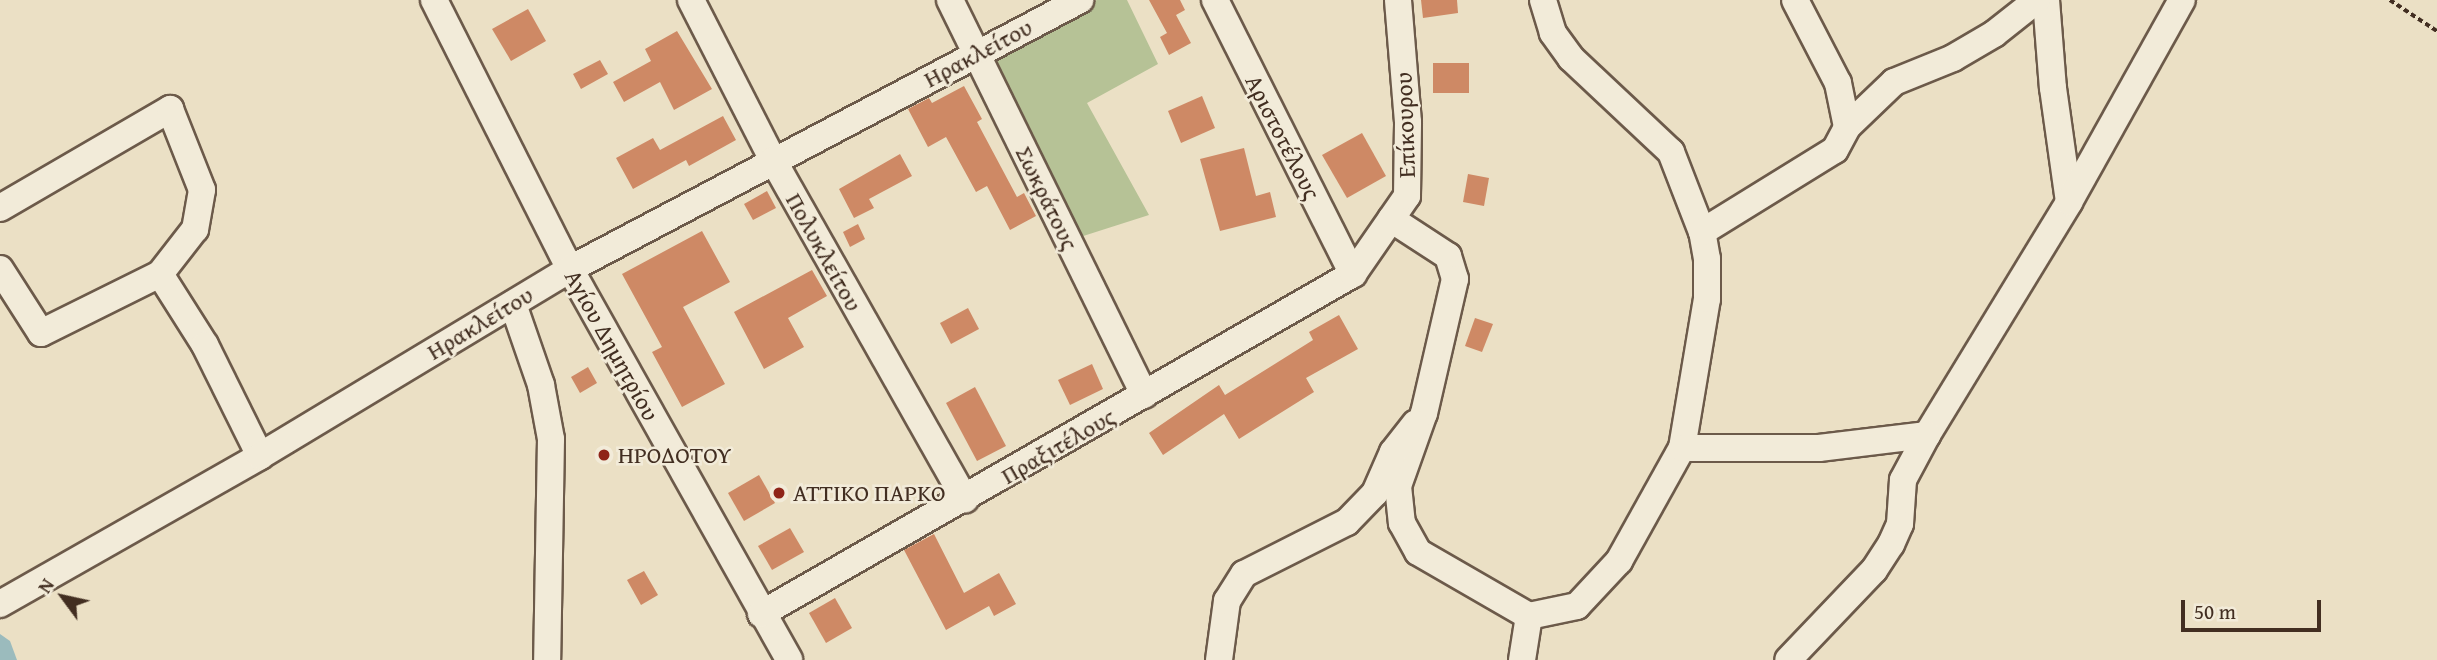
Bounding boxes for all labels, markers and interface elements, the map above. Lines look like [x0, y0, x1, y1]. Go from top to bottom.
street label: Ηρακλείτου [919, 12, 1037, 94]
street label: Αριστοτέλους [1239, 70, 1327, 204]
street label: Επίκουρου [1389, 71, 1421, 179]
street label: Σωκράτους [1010, 141, 1084, 255]
street label: Πολυκλείτου [780, 188, 868, 316]
street label: Αγίου Δημητρίου [559, 264, 665, 426]
street label: Ηρακλείτου [422, 280, 538, 366]
street label: Πραξιτέλους [996, 402, 1120, 490]
place label: ΗΡΟΔΟΤΟΥ [618, 441, 731, 469]
marker: ΗΡΟΔΟΤΟΥ [596, 447, 612, 463]
place label: ΑΤΤΙΚΟ ΠΑΡΚΟ [793, 479, 945, 507]
marker: ΑΤΤΙΚΟ ΠΑΡΚΟ [771, 485, 787, 501]
north arrow [28, 562, 98, 632]
text: N [30, 573, 61, 599]
scale bar [2185, 586, 2325, 630]
text: 50 m [2194, 596, 2236, 627]

